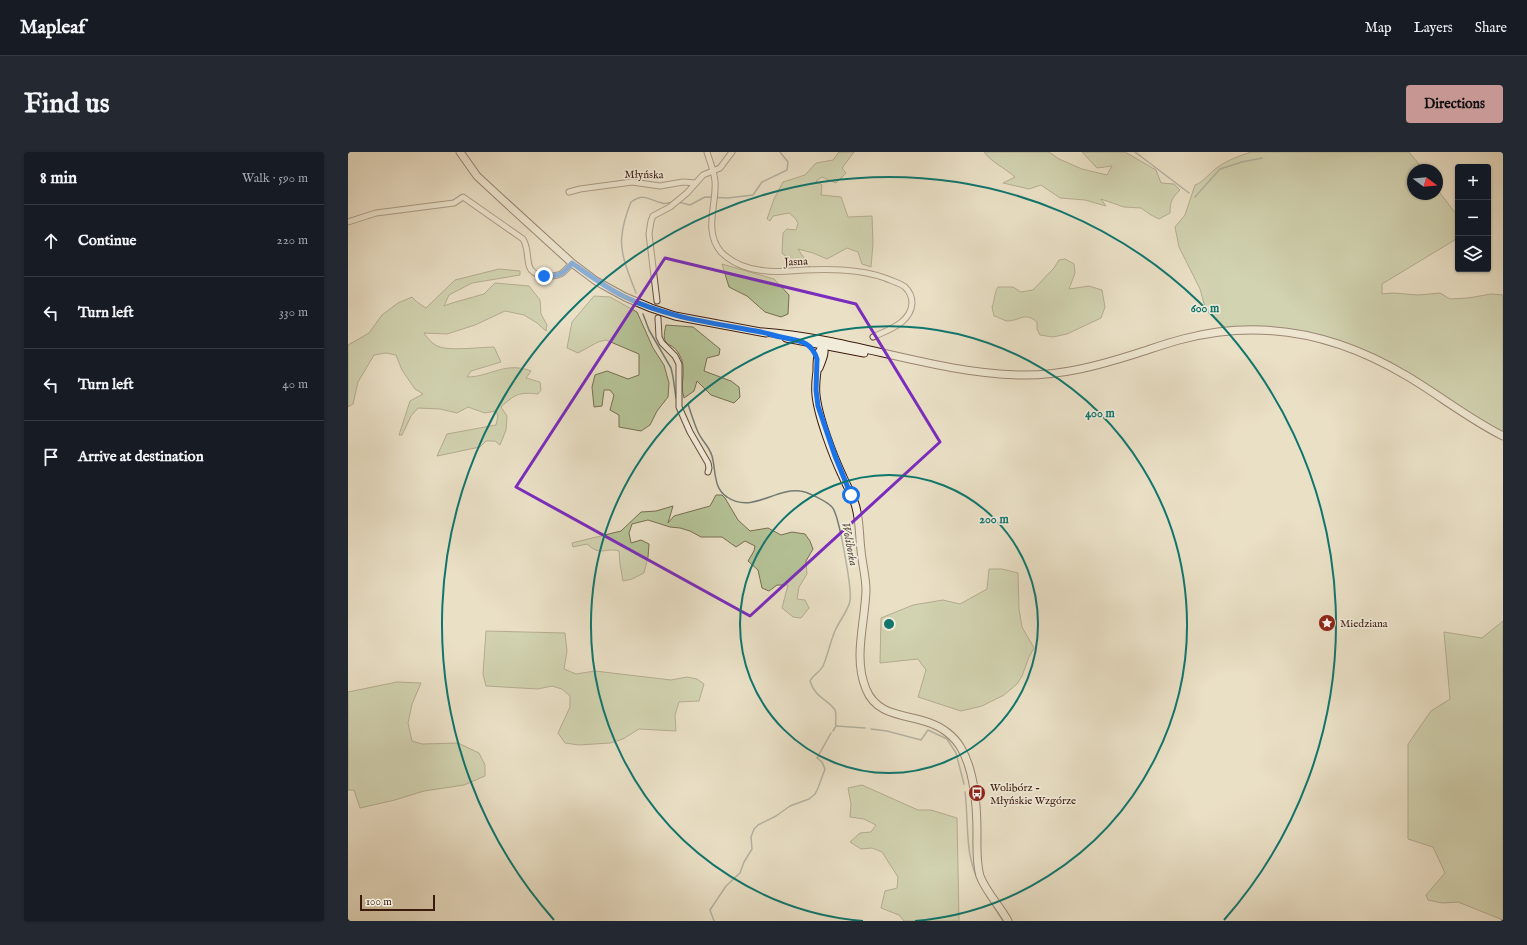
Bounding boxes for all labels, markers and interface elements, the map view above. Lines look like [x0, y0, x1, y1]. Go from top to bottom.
text: Mapleaf [20, 16, 85, 40]
text: Map [1365, 19, 1392, 37]
text: Layers [1414, 19, 1453, 37]
text: Share [1475, 19, 1507, 37]
button: Directions [1406, 85, 1503, 123]
text: Find us [24, 87, 110, 122]
north arrow [1407, 164, 1443, 200]
map controls [1455, 164, 1491, 272]
button: + [1455, 164, 1491, 200]
text: 8 min [40, 168, 77, 189]
street label: Młyńska [624, 168, 664, 182]
text: Walk · 590 m [242, 170, 308, 187]
button: − [1455, 200, 1491, 236]
icon: ahead [40, 230, 62, 252]
text: Continue [78, 231, 136, 250]
text: 220 m [277, 232, 308, 249]
button: layers [1455, 236, 1491, 272]
street label: Jasna [782, 254, 808, 270]
route end [535, 267, 553, 285]
text: 600 m [1191, 301, 1220, 316]
icon: left [40, 302, 62, 324]
text: Turn left [78, 303, 134, 322]
text: 330 m [279, 304, 308, 321]
icon: left [40, 374, 62, 396]
text: Turn left [78, 375, 134, 394]
text: 40 m [282, 376, 308, 393]
text: 400 m [1085, 406, 1116, 421]
icon: arrive [40, 446, 62, 468]
text: Arrive at destination [78, 447, 204, 466]
route start [842, 486, 860, 504]
text: 200 m [979, 512, 1009, 527]
water label: Woliborka [838, 521, 861, 567]
place icon: Miedziana [1317, 613, 1337, 633]
centre of rings [882, 617, 896, 631]
place label: Miedziana [1340, 617, 1388, 631]
place label: Wolibórz - Młyńskie Wzgórze [990, 781, 1076, 808]
bus stop icon: Wolibórz - Młyńskie Wzgórze [967, 783, 987, 803]
scale bar [360, 893, 435, 912]
text: 100 m [366, 895, 392, 909]

